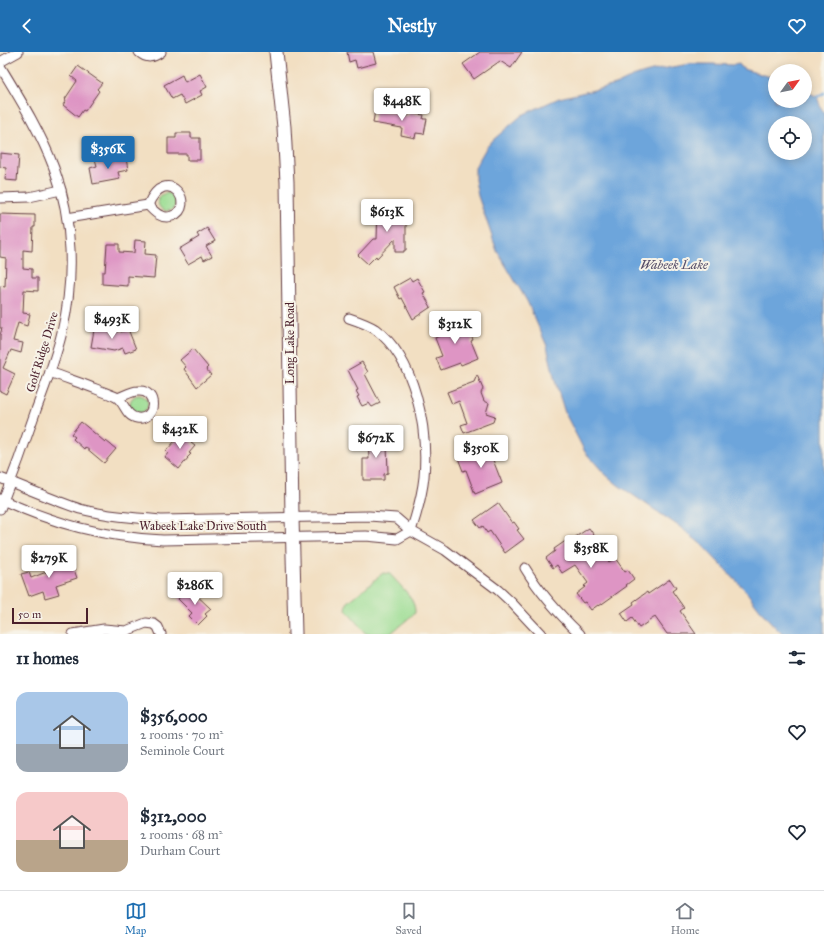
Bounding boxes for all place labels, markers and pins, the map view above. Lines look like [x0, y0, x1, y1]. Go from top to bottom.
pin: $448K [374, 88, 430, 122]
pin: $356K [80, 136, 136, 170]
pin: $613K [359, 199, 415, 233]
pin: $493K [84, 306, 140, 340]
pin: $312K [427, 311, 483, 345]
pin: $432K [152, 416, 208, 450]
pin: $672K [348, 425, 404, 459]
pin: $350K [453, 435, 509, 469]
pin: $358K [563, 535, 619, 569]
pin: $279K [21, 545, 77, 579]
pin: $286K [167, 572, 223, 606]

